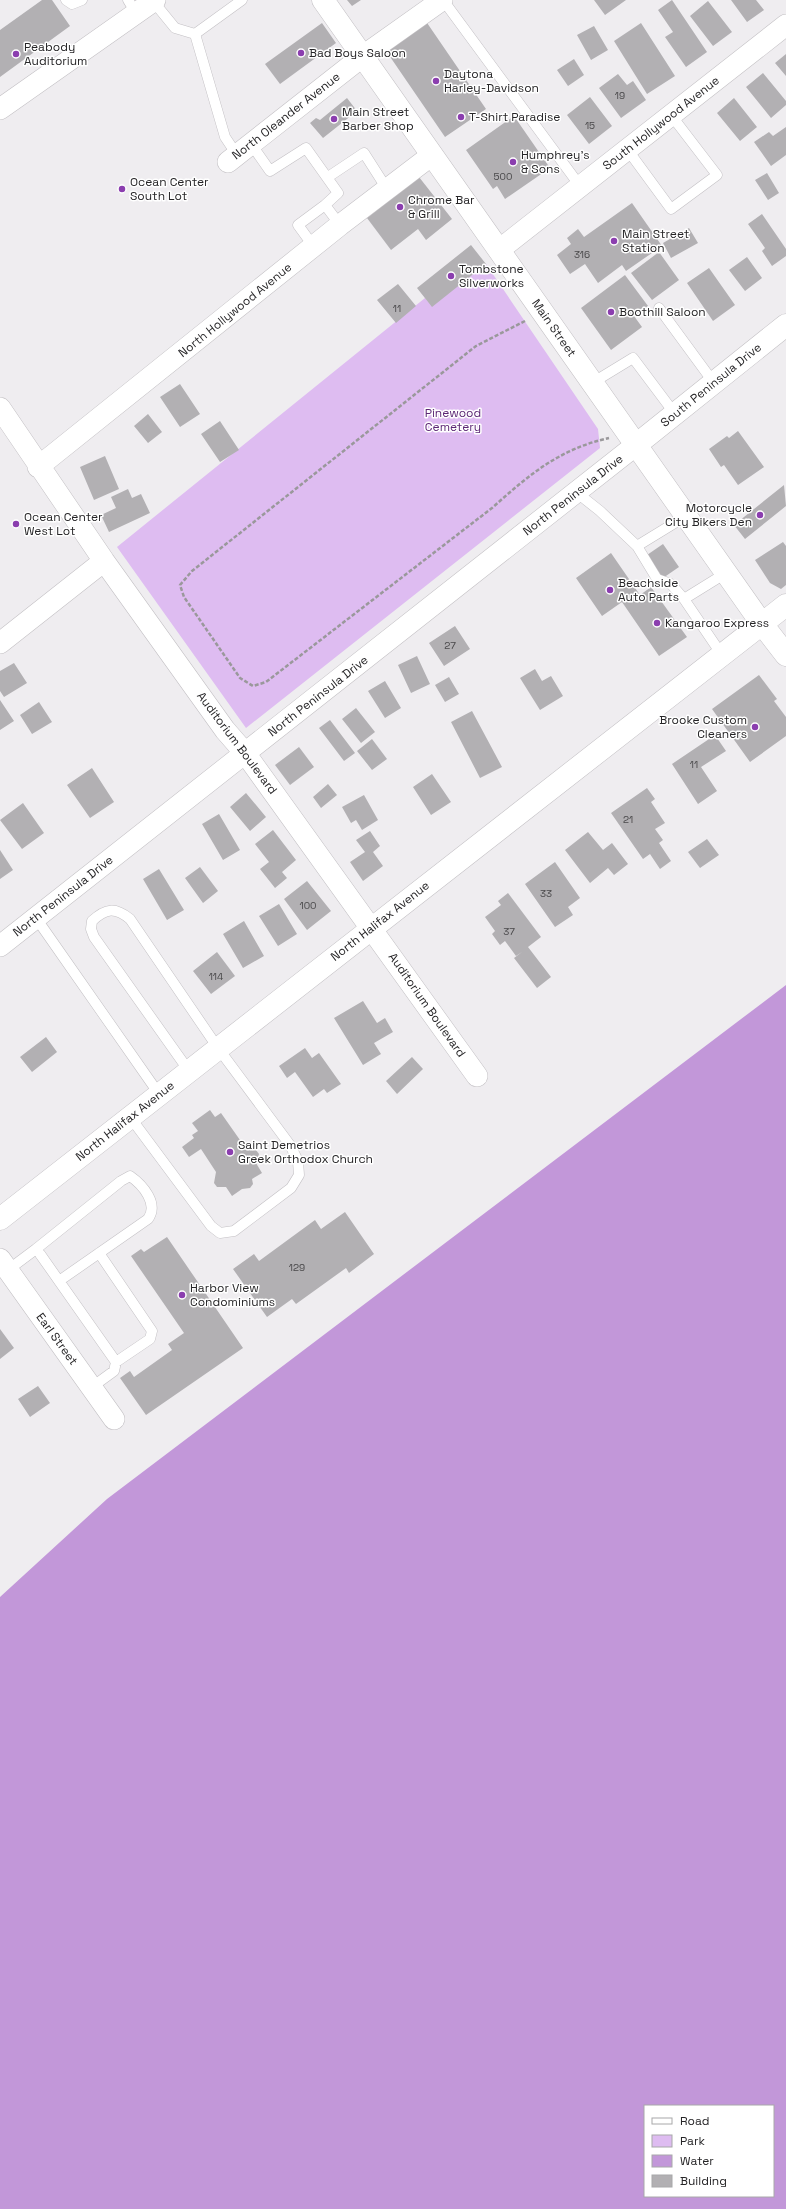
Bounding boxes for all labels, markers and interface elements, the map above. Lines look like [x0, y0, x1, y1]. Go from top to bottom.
place label: Peabody Auditorium [24, 39, 87, 69]
place label: Bad Boys Saloon [309, 45, 406, 61]
marker: Bad Boys Saloon [296, 48, 306, 58]
marker: Peabody Auditorium [11, 49, 21, 59]
place label: Daytona Harley-Davidson [444, 66, 539, 96]
street label: North Oleander Avenue [229, 69, 343, 163]
street label: South Hollywood Avenue [599, 72, 723, 174]
marker: Daytona Harley-Davidson [431, 76, 441, 86]
house number: 19 [615, 89, 625, 102]
place label: Main Street Barber Shop [342, 104, 414, 134]
place label: T-Shirt Paradise [469, 109, 560, 125]
marker: T-Shirt Paradise [456, 112, 466, 122]
marker: Main Street Barber Shop [329, 114, 339, 124]
house number: 15 [585, 119, 595, 132]
place label: Humphrey's & Sons [521, 147, 590, 177]
marker: Humphrey's & Sons [508, 157, 518, 167]
house number: 500 [494, 170, 512, 183]
place label: Ocean Center South Lot [130, 174, 209, 204]
marker: Ocean Center South Lot [117, 184, 127, 194]
place label: Chrome Bar & Grill [408, 192, 475, 222]
marker: Chrome Bar & Grill [395, 202, 405, 212]
place label: Main Street Station [622, 226, 689, 256]
marker: Main Street Station [609, 236, 619, 246]
house number: 316 [574, 248, 590, 261]
street label: North Hollywood Avenue [175, 259, 295, 361]
place label: Tombstone Silverworks [459, 261, 524, 291]
marker: Tombstone Silverworks [446, 271, 456, 281]
street label: Main Street [528, 296, 580, 360]
house number: 11 [393, 302, 401, 315]
place label: Boothill Saloon [619, 304, 706, 320]
marker: Boothill Saloon [606, 307, 616, 317]
street label: South Peninsula Drive [657, 339, 765, 431]
park label: Pinewood Cemetery [425, 405, 481, 435]
street label: North Peninsula Drive [520, 451, 626, 539]
place label: Motorcycle City Bikers Den [665, 500, 752, 530]
place label: Ocean Center West Lot [24, 509, 103, 539]
marker: Motorcycle City Bikers Den [755, 510, 765, 520]
marker: Ocean Center West Lot [11, 519, 21, 529]
place label: Beachside Auto Parts [618, 575, 679, 605]
marker: Beachside Auto Parts [605, 585, 615, 595]
place label: Kangaroo Express [665, 615, 769, 631]
marker: Kangaroo Express [652, 618, 662, 628]
house number: 27 [444, 639, 456, 652]
street label: North Peninsula Drive [265, 652, 371, 740]
street label: Auditorium Boulevard [193, 689, 281, 797]
place label: Brooke Custom Cleaners [659, 712, 747, 742]
marker: Brooke Custom Cleaners [750, 722, 760, 732]
house number: 11 [690, 758, 698, 771]
house number: 21 [623, 813, 633, 826]
street label: North Peninsula Drive [10, 852, 116, 940]
street label: North Halifax Avenue [327, 877, 433, 965]
house number: 33 [540, 887, 552, 900]
house number: 100 [300, 899, 317, 912]
house number: 37 [503, 925, 515, 938]
street label: Auditorium Boulevard [385, 950, 469, 1060]
house number: 114 [209, 970, 223, 983]
street label: North Halifax Avenue [72, 1077, 178, 1165]
place label: Saint Demetrios Greek Orthodox Church [238, 1137, 373, 1167]
marker: Saint Demetrios Greek Orthodox Church [225, 1147, 235, 1157]
house number: 129 [289, 1261, 305, 1274]
place label: Harbor View Condominiums [190, 1280, 275, 1310]
marker: Harbor View Condominiums [177, 1290, 187, 1300]
street label: Earl Street [33, 1310, 81, 1368]
legend [644, 2105, 774, 2197]
text: Road [680, 2113, 709, 2129]
text: Park [680, 2133, 705, 2149]
text: Water [680, 2153, 714, 2169]
text: Building [680, 2173, 727, 2189]

